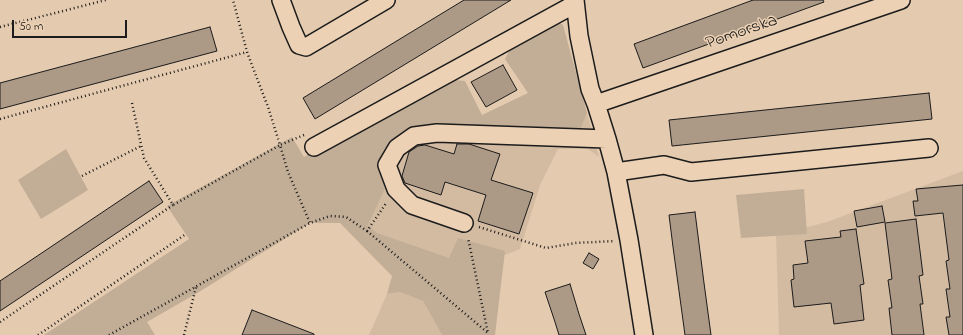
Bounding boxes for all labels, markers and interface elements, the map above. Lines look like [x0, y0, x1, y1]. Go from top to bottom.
street label: Pomorska [703, 11, 781, 55]
scale bar [14, 12, 129, 38]
text: 50 m [19, 18, 43, 36]

